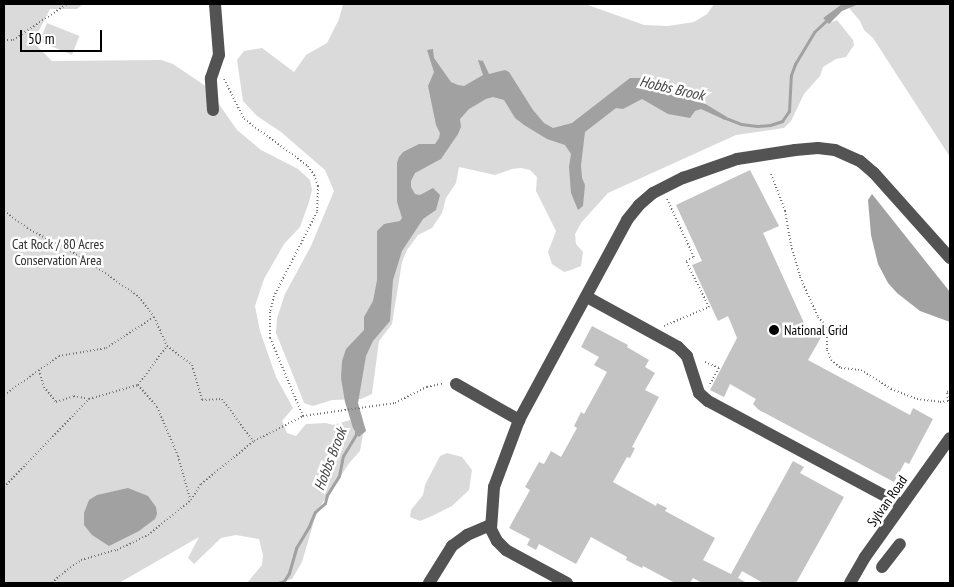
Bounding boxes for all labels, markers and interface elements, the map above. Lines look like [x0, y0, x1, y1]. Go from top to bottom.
scale bar [22, 20, 105, 52]
text: 50 m [28, 29, 54, 48]
water label: Hobbs Brook [638, 72, 706, 104]
park label: Cat Rock / 80 Acres Conservation Area [12, 236, 104, 268]
place label: National Grid [784, 322, 848, 338]
marker: National Grid [768, 324, 780, 336]
water label: Hobbs Brook [310, 425, 350, 493]
street label: Sylvan Road [863, 472, 911, 530]

